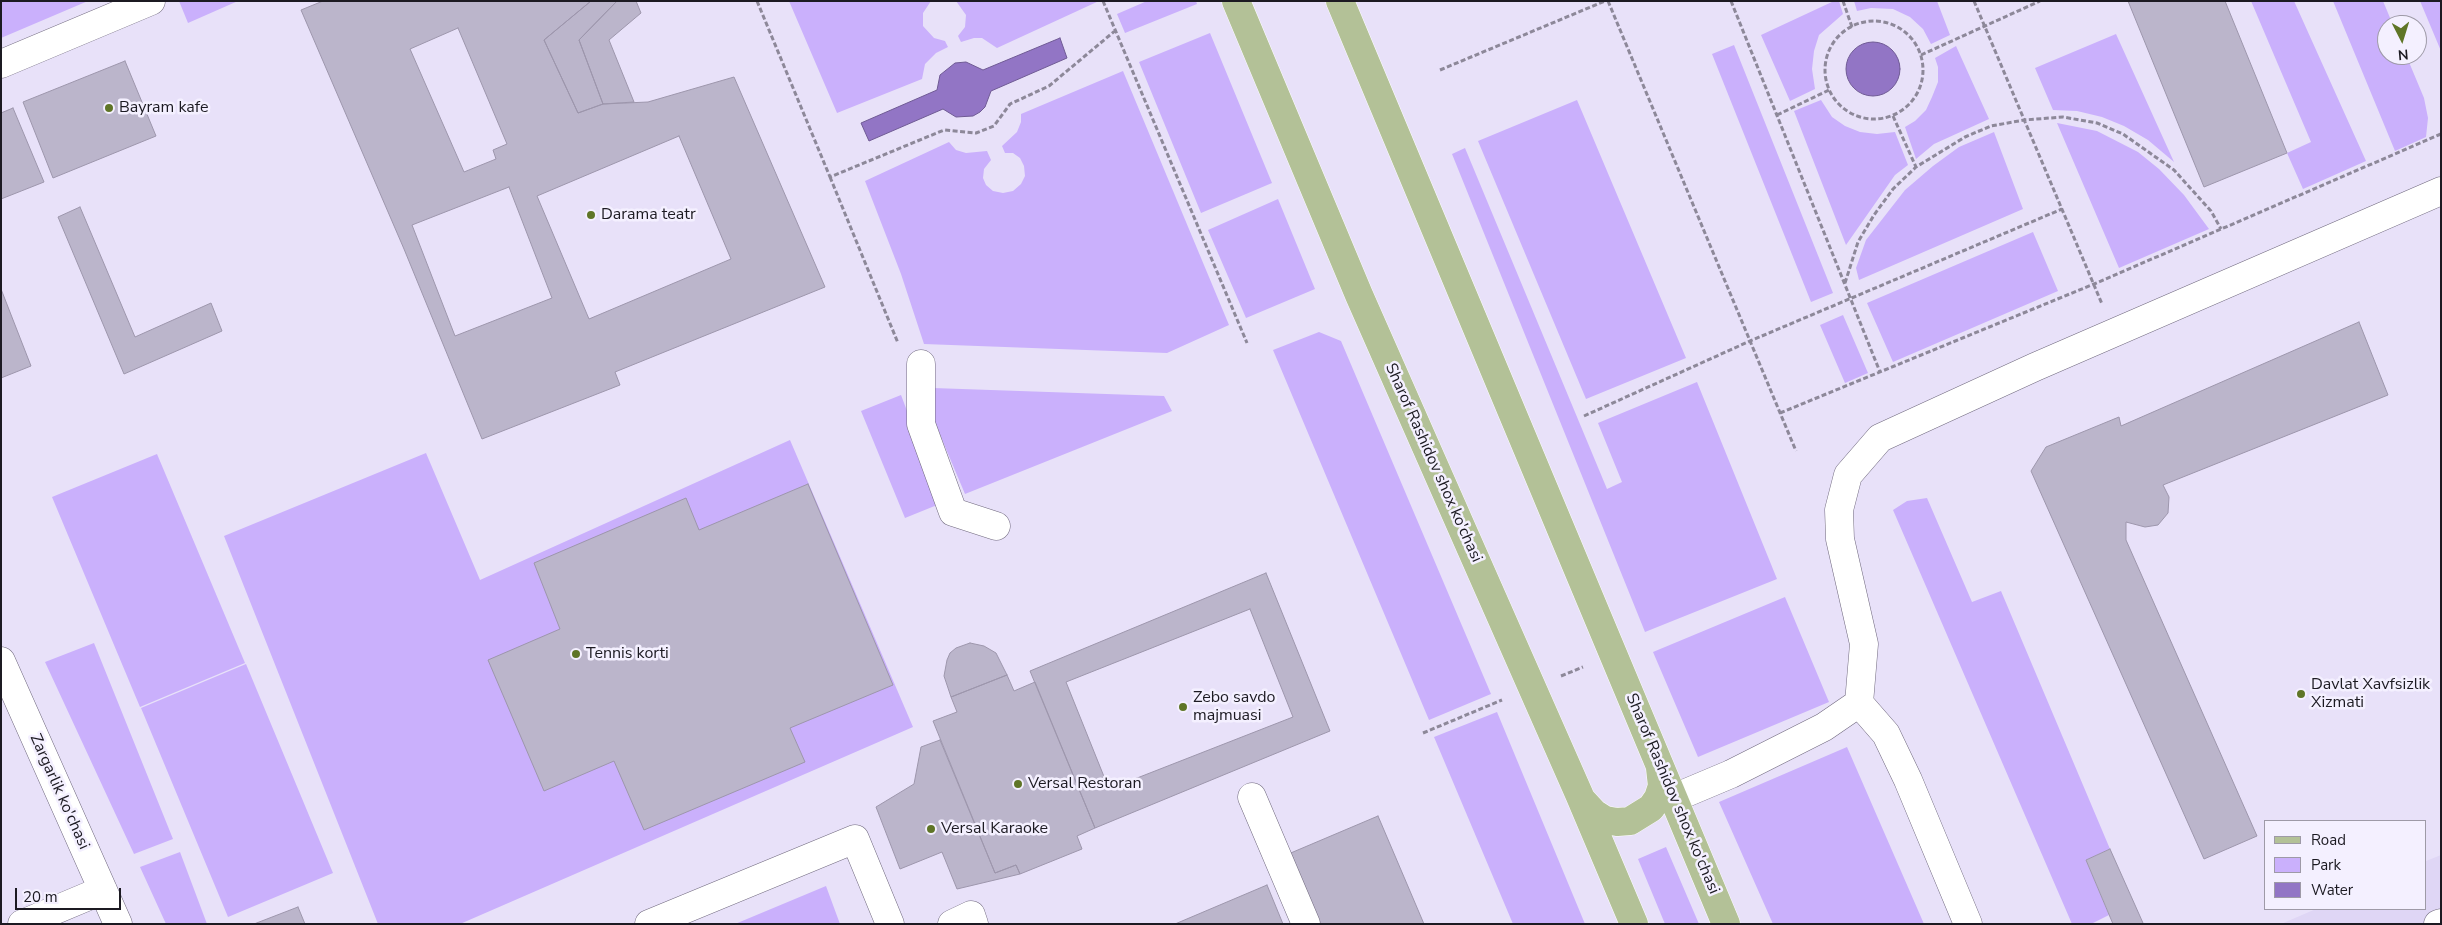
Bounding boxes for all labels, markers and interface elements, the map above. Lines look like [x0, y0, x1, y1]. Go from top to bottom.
north arrow [2377, 15, 2427, 65]
text: N [2397, 45, 2409, 64]
place label: Bayram kafe [119, 98, 208, 118]
marker: Bayram kafe [103, 102, 115, 114]
place label: Darama teatr [601, 205, 696, 225]
marker: Darama teatr [585, 209, 597, 221]
street label: Sharof Rashidov shox ko'chasi [1380, 360, 1486, 566]
place label: Tennis korti [586, 644, 669, 664]
marker: Tennis korti [570, 648, 582, 660]
place label: Davlat Xavfsizlik Xizmati [2311, 675, 2430, 713]
place label: Zebo savdo majmuasi [1193, 688, 1275, 726]
marker: Davlat Xavfsizlik Xizmati [2295, 688, 2307, 700]
street label: Sharof Rashidov shox ko'chasi [1621, 691, 1723, 897]
marker: Zebo savdo majmuasi [1177, 701, 1189, 713]
street label: Zargarlik ko'chasi [25, 731, 93, 853]
place label: Versal Restoran [1028, 774, 1142, 794]
marker: Versal Restoran [1012, 778, 1024, 790]
place label: Versal Karaoke [941, 819, 1048, 839]
legend [2264, 820, 2427, 910]
marker: Versal Karaoke [925, 823, 937, 835]
text: Road [2311, 830, 2346, 850]
text: Park [2311, 855, 2341, 875]
scale bar [18, 878, 124, 910]
text: Water [2311, 880, 2353, 900]
text: 20 m [23, 887, 58, 907]

